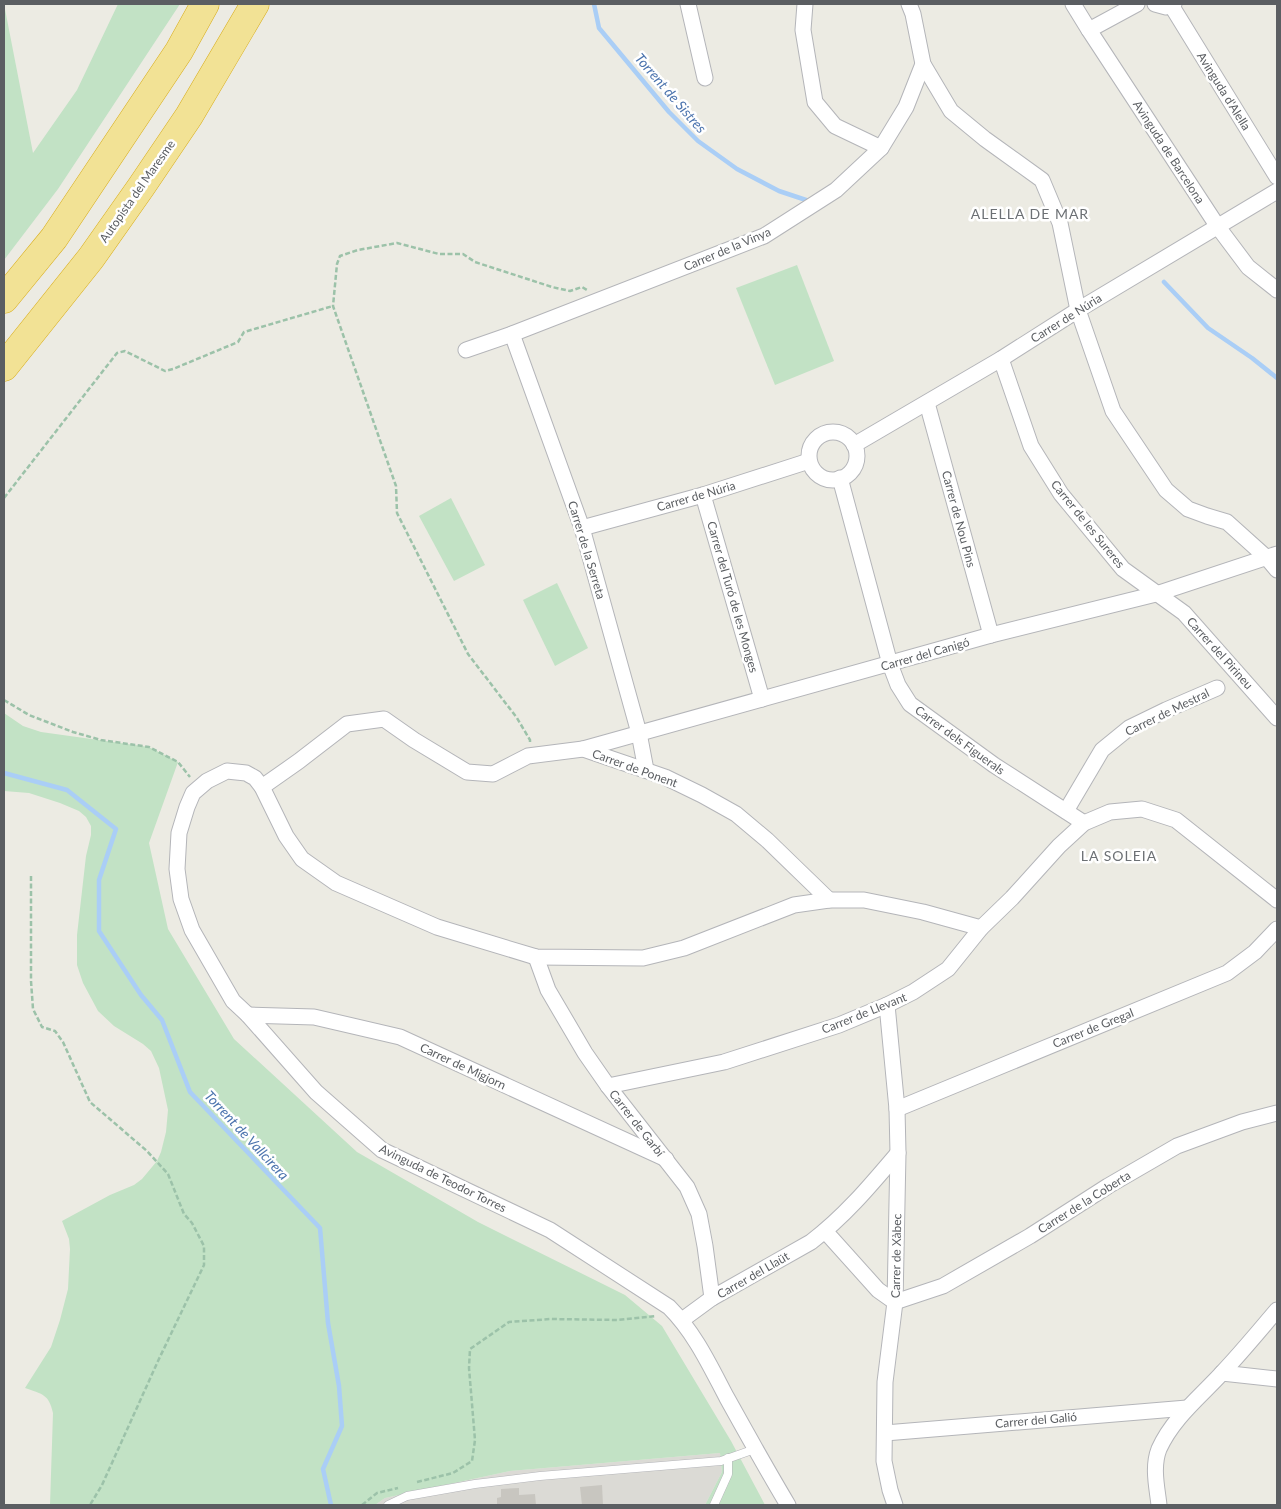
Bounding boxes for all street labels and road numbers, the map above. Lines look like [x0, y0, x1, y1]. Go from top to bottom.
street label: Avinguda d'Alella [1194, 49, 1254, 133]
street label: Avinguda de Barcelona [1130, 97, 1208, 207]
street label: Autopista del Maresme [96, 137, 178, 245]
street label: Carrer de la Vinya [681, 224, 773, 274]
street label: Carrer de Núria [1028, 290, 1104, 346]
street label: Carrer de Nou Pins [939, 469, 979, 569]
street label: Carrer de les Sureres [1048, 477, 1128, 571]
street label: Carrer de Núria [655, 478, 737, 514]
street label: Carrer de la Serreta [565, 499, 609, 601]
street label: Carrer del Turó de les Monges [704, 520, 762, 674]
street label: Carrer del Pirineu [1184, 614, 1256, 692]
street label: Carrer del Canigó [879, 634, 971, 674]
street label: Carrer de Mestral [1122, 685, 1212, 739]
street label: Carrer dels Figuerals [912, 702, 1008, 778]
street label: Carrer de Ponent [590, 746, 680, 791]
street label: Carrer de Llevant [819, 989, 909, 1037]
street label: Carrer de Gregal [1050, 1005, 1136, 1051]
street label: Carrer de Migjorn [418, 1040, 508, 1092]
street label: Carrer de Garbí [606, 1087, 668, 1160]
street label: Avinguda de Teodor Torres [377, 1141, 509, 1215]
street label: Carrer de la Coberta [1035, 1167, 1133, 1237]
street label: Carrer de Xàbec [888, 1213, 904, 1298]
street label: Carrer del Llaüt [714, 1248, 792, 1302]
street label: Carrer del Galió [994, 1409, 1078, 1431]

